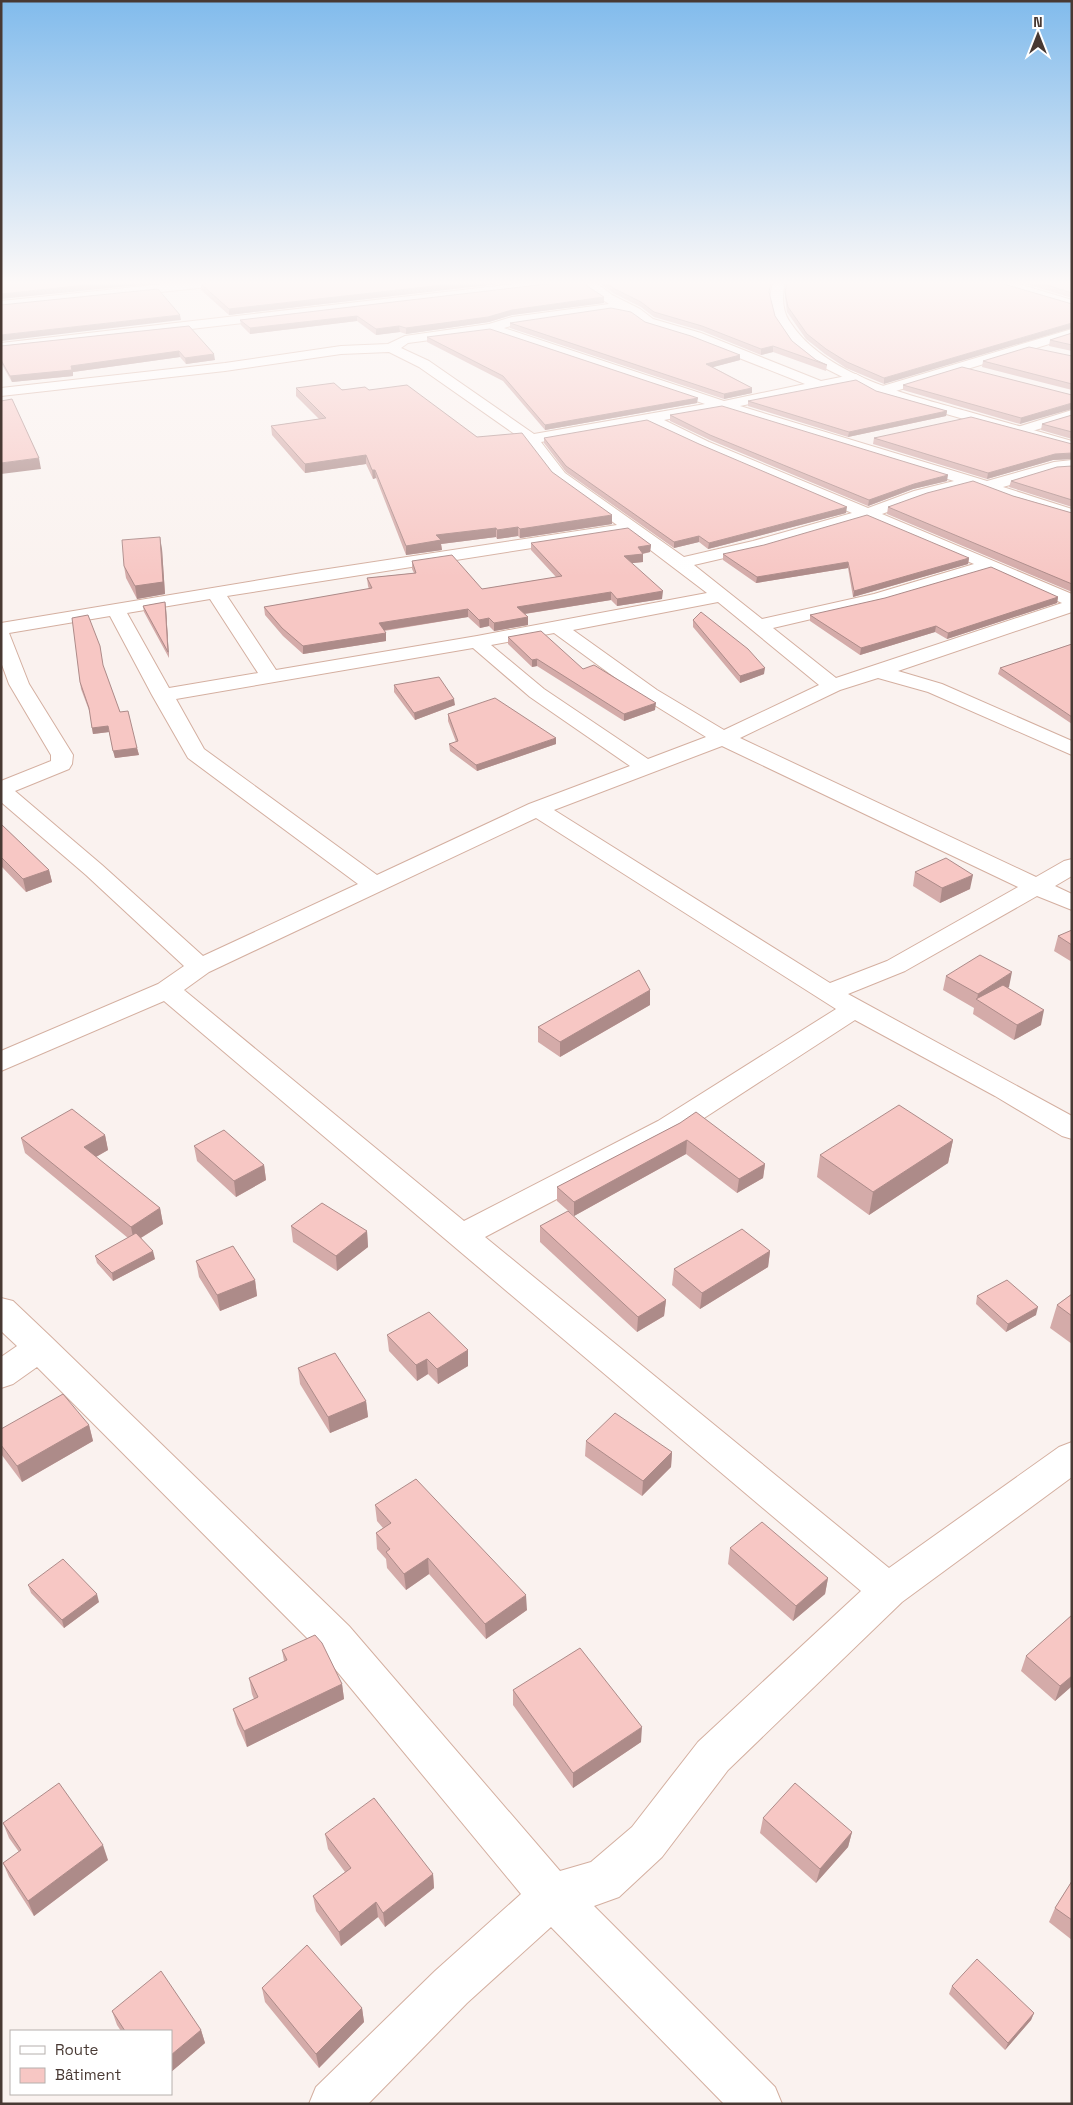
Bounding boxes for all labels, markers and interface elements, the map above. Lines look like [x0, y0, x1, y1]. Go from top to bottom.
north arrow [1013, 10, 1063, 60]
text: N [1033, 13, 1043, 31]
legend [10, 2030, 172, 2095]
text: Route [55, 2040, 99, 2059]
text: Bâtiment [55, 2065, 121, 2084]

